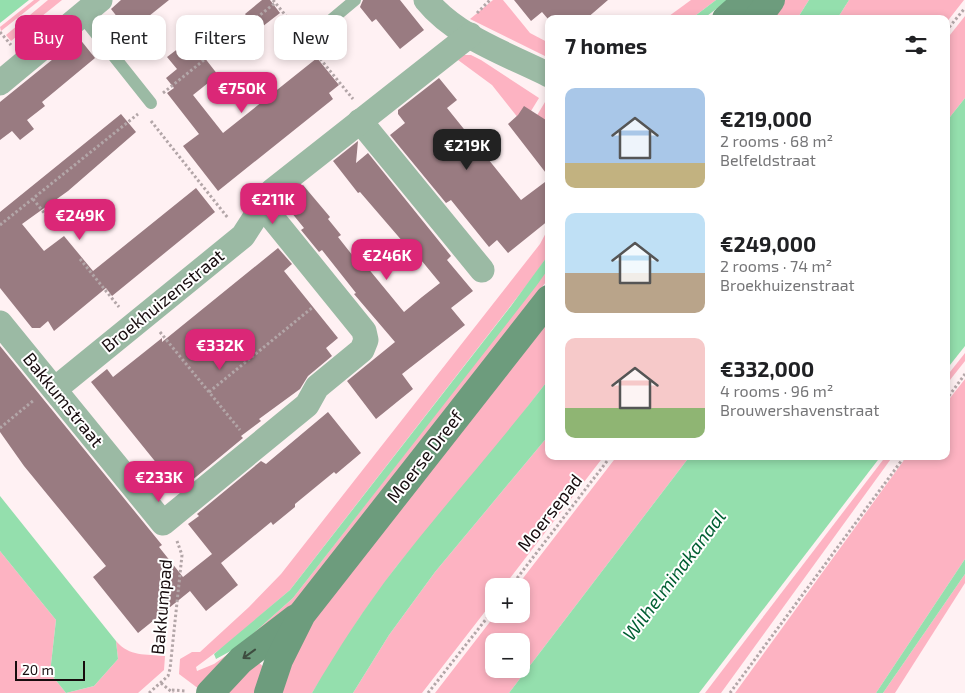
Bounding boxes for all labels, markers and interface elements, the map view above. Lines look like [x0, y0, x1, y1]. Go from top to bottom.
chip: Buy [15, 15, 82, 60]
chip: Rent [92, 15, 166, 60]
chip: Filters [176, 15, 264, 60]
chip: New [274, 15, 347, 60]
icon: filters [902, 31, 930, 59]
text: 7 homes [565, 33, 647, 58]
pin: €750K [207, 72, 277, 114]
text: €750K [218, 78, 266, 97]
text: €219,000 [720, 106, 812, 131]
icon: home [605, 108, 665, 168]
pin: €219K [432, 128, 502, 171]
text: 2 rooms · 68 m² [720, 131, 833, 150]
text: €219K [444, 135, 490, 154]
text: Belfeldstraat [720, 150, 816, 169]
pin: €211K [238, 182, 308, 225]
text: €211K [251, 189, 295, 208]
pin: €249K [45, 198, 115, 241]
text: €249K [55, 205, 105, 224]
text: €249,000 [720, 231, 816, 256]
icon: home [605, 233, 665, 293]
pin: €246K [352, 238, 422, 281]
street label: Broekhuizenstraat [97, 244, 228, 356]
text: €246K [362, 245, 412, 264]
text: 2 rooms · 74 m² [720, 256, 832, 275]
text: Broekhuizenstraat [720, 275, 855, 294]
pin: €332K [185, 328, 255, 371]
text: €332K [196, 335, 244, 354]
street label: Bakkumstraat [19, 348, 109, 451]
text: €332,000 [720, 356, 814, 381]
icon: home [605, 358, 665, 418]
text: 4 rooms · 96 m² [720, 381, 833, 400]
text: Brouwershavenstraat [720, 400, 879, 419]
street label: Moerse Dreef [381, 405, 468, 507]
pin: €233K [124, 460, 194, 503]
text: €233K [135, 467, 183, 486]
street label: Moersepad [512, 469, 586, 556]
water label: Wilhelminakanaal [617, 505, 730, 644]
street label: Bakkumpad [146, 558, 176, 656]
map controls [485, 578, 530, 678]
button: + [485, 578, 530, 623]
button: − [485, 633, 530, 678]
one-way arrow [243, 649, 256, 660]
scale bar [15, 658, 85, 681]
text: 20 m [22, 661, 54, 678]

